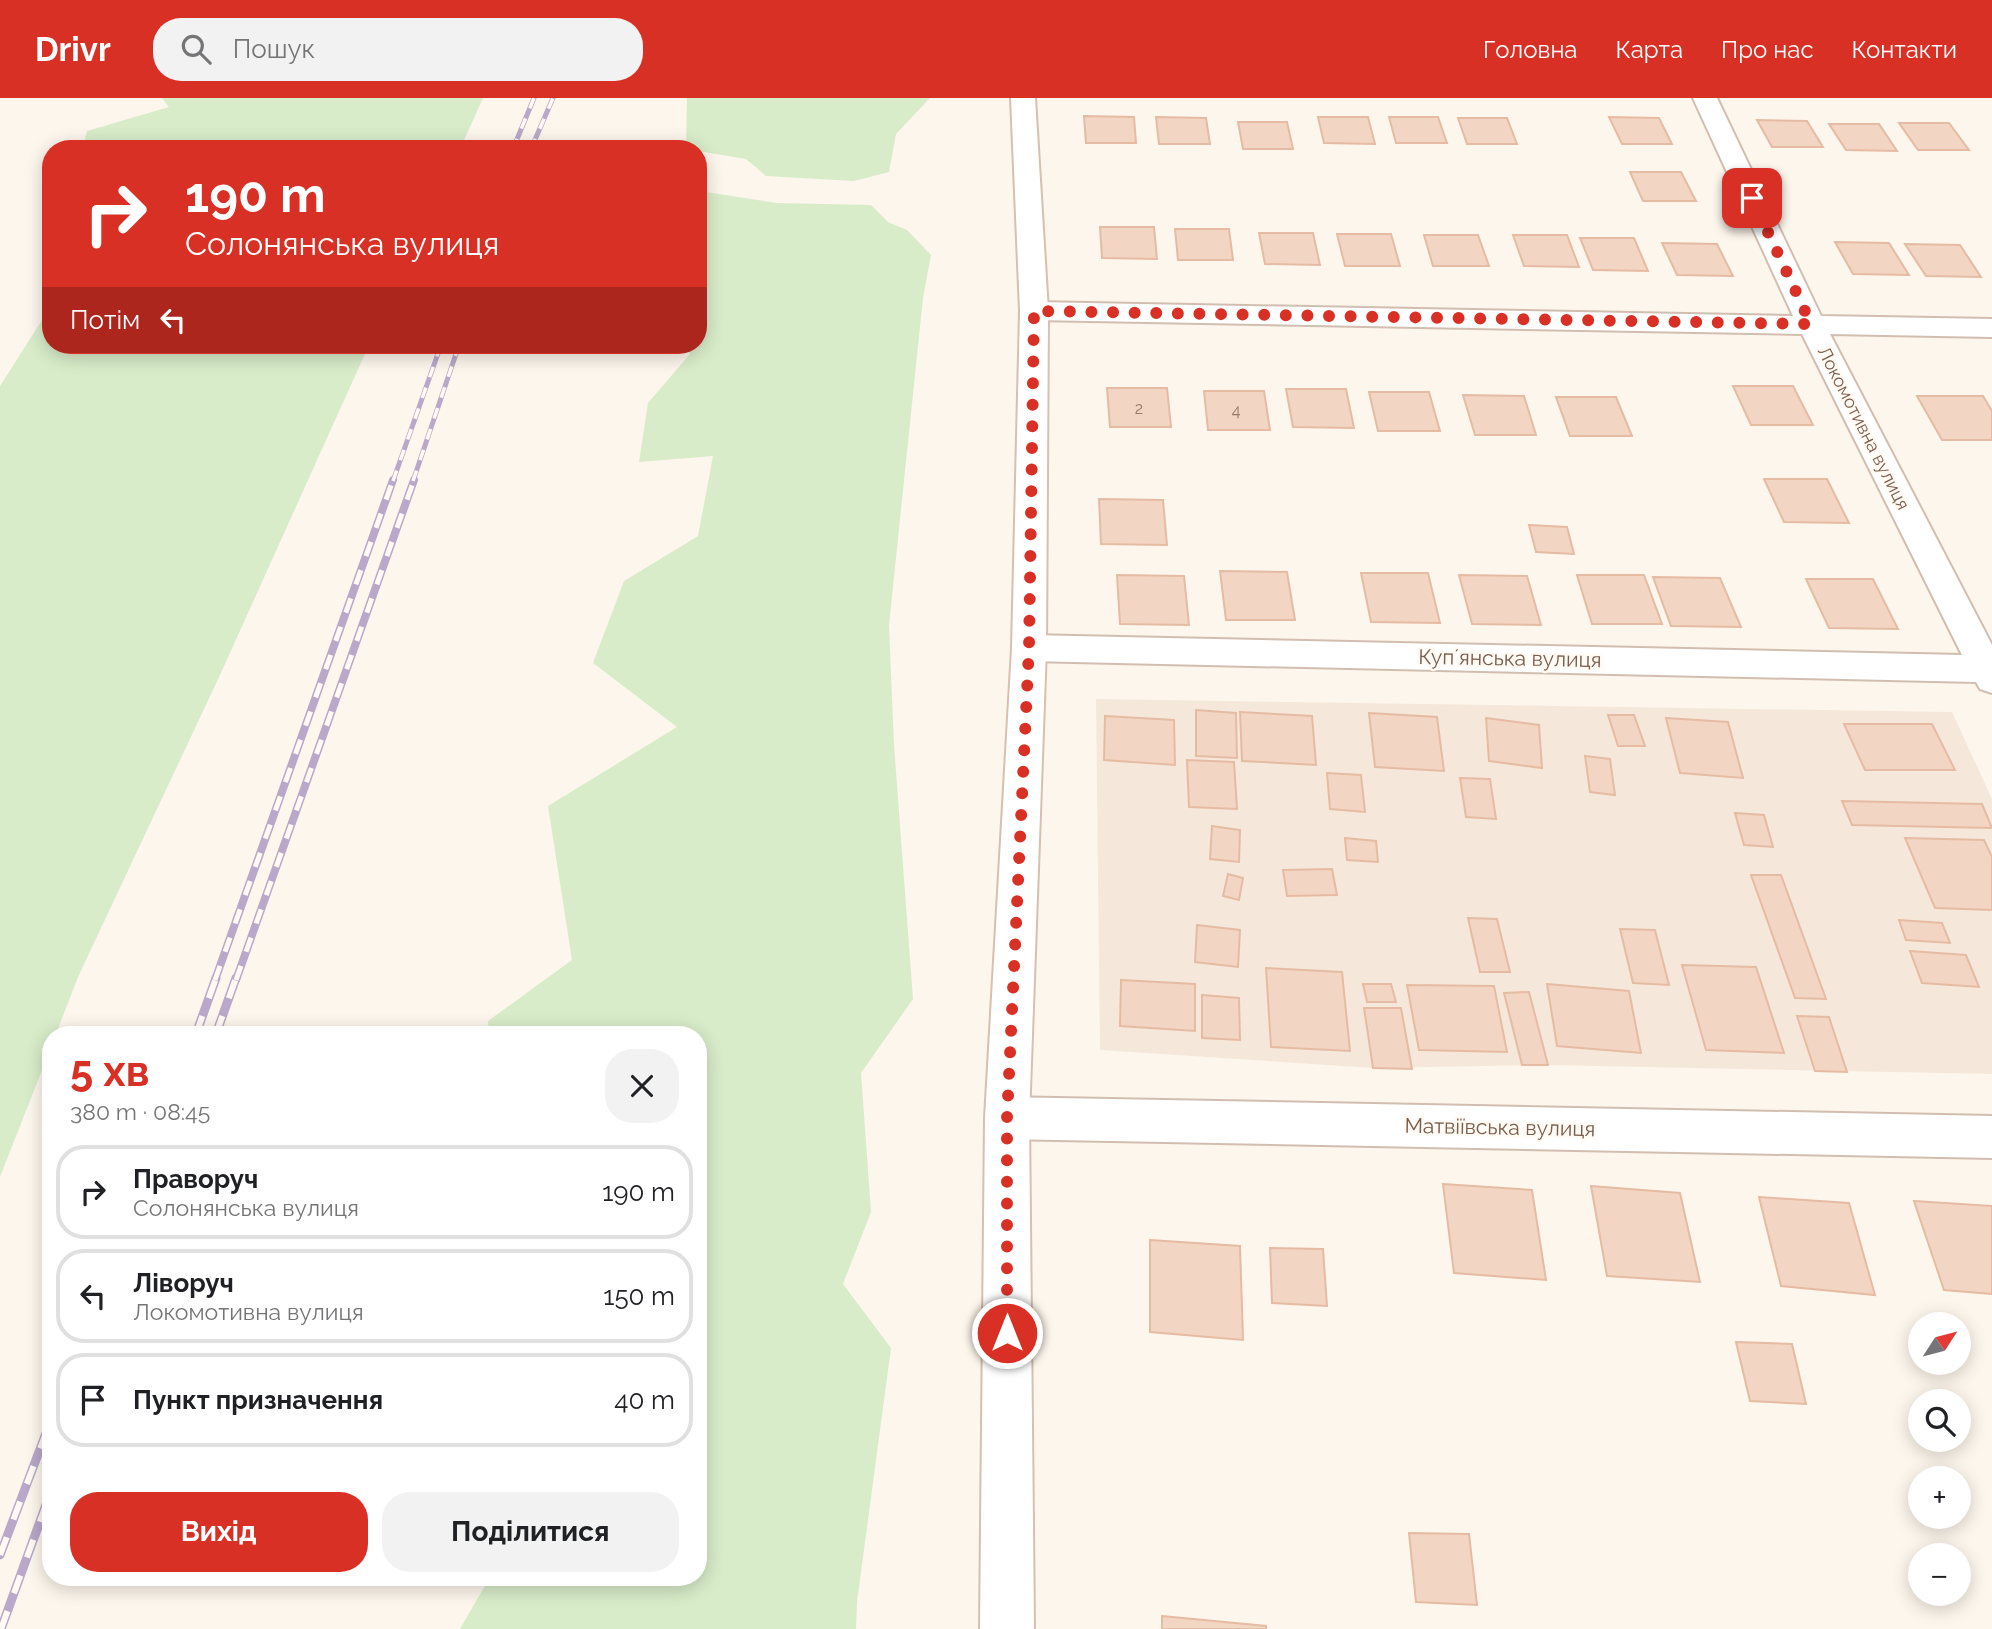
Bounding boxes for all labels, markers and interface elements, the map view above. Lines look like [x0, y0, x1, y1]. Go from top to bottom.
search box [153, 18, 643, 81]
text: Drivr [35, 30, 111, 69]
icon: search [177, 30, 215, 68]
text: Пошук [233, 34, 315, 64]
text: Головна [1483, 35, 1577, 64]
text: Карта [1615, 35, 1683, 64]
text: Про нас [1721, 35, 1814, 64]
text: Контакти [1852, 35, 1957, 64]
text: 190 m [185, 166, 326, 223]
icon: right [70, 168, 161, 259]
pin [1722, 168, 1782, 228]
icon: arrive [1733, 179, 1771, 217]
text: Солонянська вулиця [185, 225, 499, 262]
icon: left [154, 301, 192, 339]
text: Потім [70, 305, 140, 335]
street label: Локомотивна вулиця [1814, 343, 1914, 513]
house number: 2 [1135, 399, 1143, 418]
house number: 4 [1232, 401, 1241, 420]
street label: Купʼянська вулиця [1418, 644, 1602, 672]
text: 5 хв [70, 1047, 149, 1096]
button: close [605, 1049, 679, 1123]
text: 380 m · 08:45 [70, 1098, 210, 1125]
street label: Матвіївська вулиця [1404, 1113, 1596, 1141]
text: Праворуч [133, 1164, 258, 1194]
icon: right [74, 1173, 112, 1211]
text: 190 m [602, 1177, 675, 1207]
text: Солонянська вулиця [133, 1194, 359, 1221]
text: Ліворуч [133, 1268, 234, 1298]
icon: left [74, 1277, 112, 1315]
text: 150 m [603, 1281, 675, 1311]
position arrow [970, 1296, 1044, 1370]
text: Локомотивна вулиця [133, 1298, 364, 1325]
north arrow [1908, 1312, 1970, 1376]
map controls [1908, 1312, 1971, 1606]
icon: arrive [74, 1381, 112, 1419]
text: Пункт призначення [133, 1385, 383, 1415]
text: 40 m [614, 1385, 675, 1415]
button: search [1908, 1389, 1971, 1452]
button: + [1908, 1466, 1971, 1529]
button: Вихід [70, 1492, 368, 1572]
button: Поділитися [382, 1492, 679, 1572]
button: − [1908, 1543, 1971, 1606]

